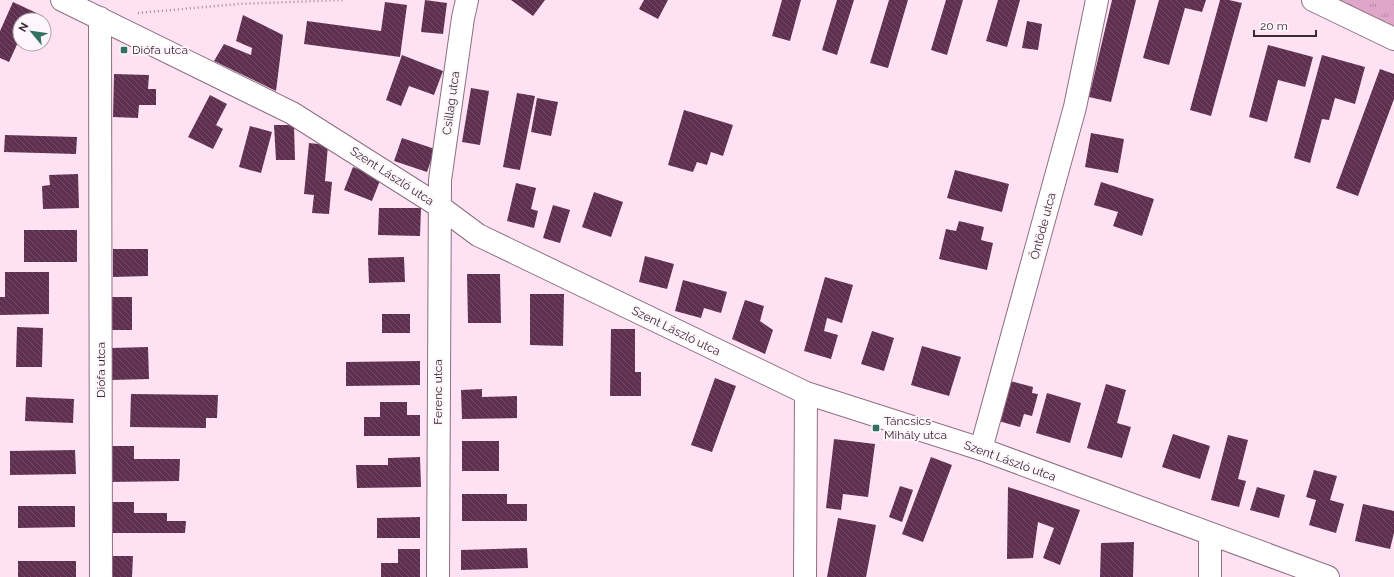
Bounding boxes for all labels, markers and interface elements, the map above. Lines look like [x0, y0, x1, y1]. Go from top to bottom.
north arrow [12, 12, 52, 52]
scale bar [1254, 12, 1316, 38]
text: 20 m [1260, 19, 1288, 33]
text: N [16, 21, 31, 34]
place label: Diófa utca [132, 43, 188, 57]
marker: Diófa utca [119, 45, 129, 55]
street label: Csillag utca [440, 70, 462, 136]
street label: Szent László utca [348, 144, 436, 208]
street label: Öntöde utca [1027, 191, 1059, 261]
street label: Szent László utca [629, 303, 723, 359]
street label: Diófa utca [94, 342, 108, 398]
street label: Ferenc utca [431, 359, 445, 425]
place label: Táncsics Mihály utca [884, 414, 947, 442]
marker: Táncsics Mihály utca [871, 423, 881, 433]
street label: Szent László utca [962, 438, 1058, 484]

